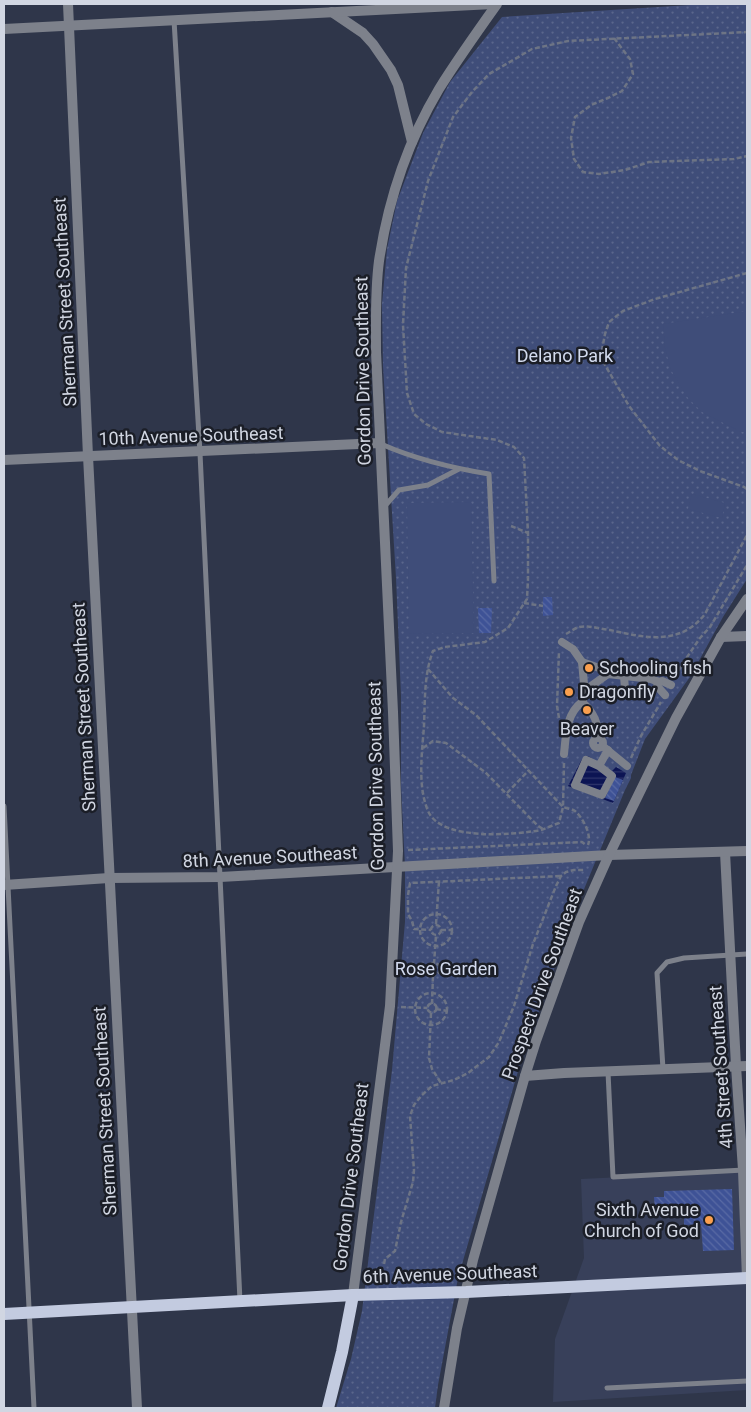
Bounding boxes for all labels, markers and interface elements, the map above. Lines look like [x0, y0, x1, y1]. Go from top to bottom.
street label: Sherman Street Southeast [49, 197, 80, 407]
street label: Gordon Drive Southeast [350, 276, 375, 466]
park label: Delano Park [517, 345, 614, 366]
street label: 10th Avenue Southeast [98, 422, 284, 449]
street label: Sherman Street Southeast [68, 602, 99, 812]
place label: Schooling fish [599, 657, 712, 678]
marker: Schooling fish [583, 662, 595, 674]
street label: Gordon Drive Southeast [363, 681, 388, 871]
place label: Dragonfly [579, 681, 656, 702]
marker: Dragonfly [563, 686, 575, 698]
marker: Beaver [581, 704, 593, 716]
place label: Beaver [560, 718, 614, 739]
street label: 8th Avenue Southeast [182, 841, 358, 872]
street label: Prospect Drive Southeast [497, 885, 586, 1082]
park label: Rose Garden [395, 958, 497, 979]
street label: 4th Street Southeast [704, 985, 737, 1149]
street label: Sherman Street Southeast [89, 1006, 120, 1216]
street label: Gordon Drive Southeast [329, 1082, 372, 1272]
place label: Sixth Avenue Church of God [584, 1199, 699, 1241]
marker: Sixth Avenue Church of God [703, 1214, 715, 1226]
street label: 6th Avenue Southeast [362, 1260, 538, 1287]

